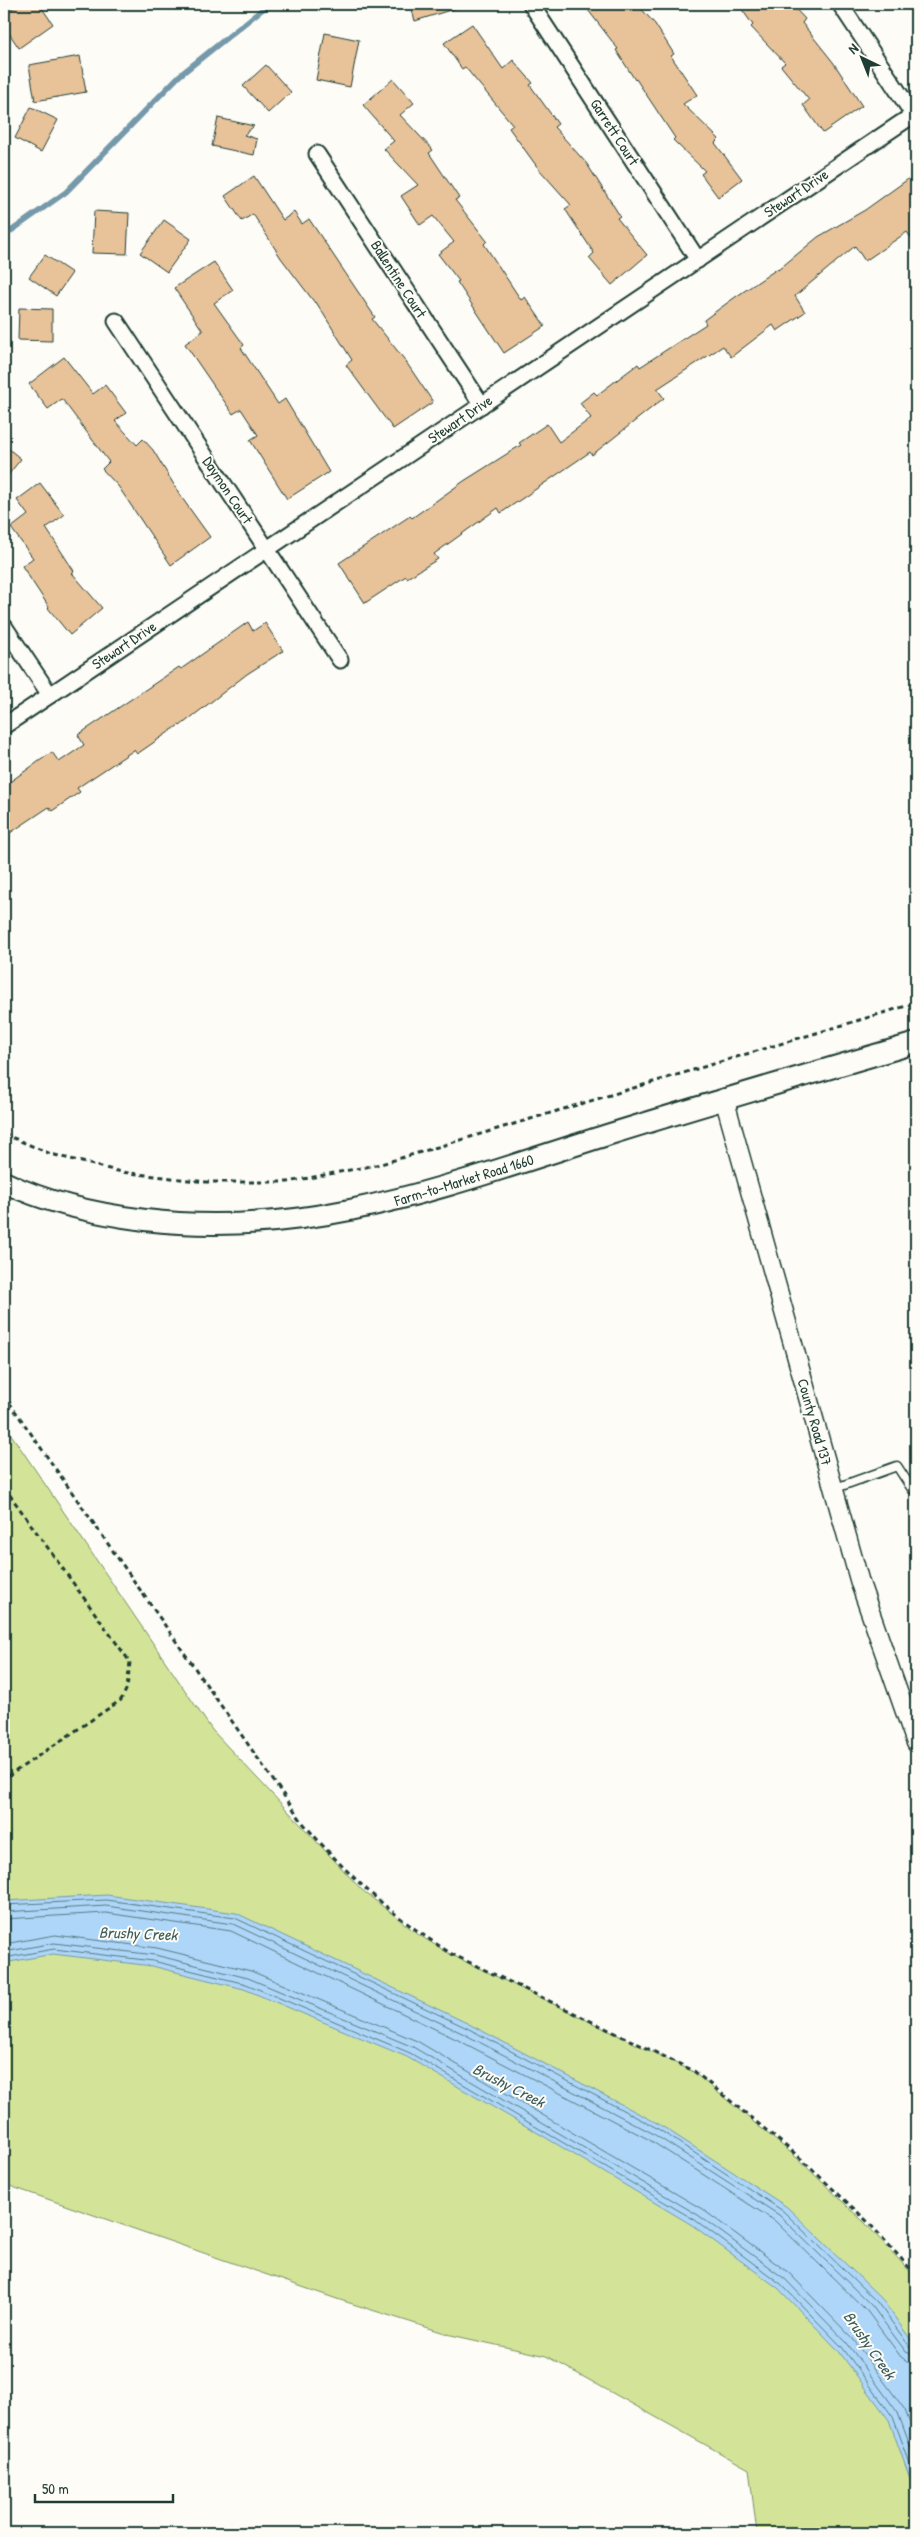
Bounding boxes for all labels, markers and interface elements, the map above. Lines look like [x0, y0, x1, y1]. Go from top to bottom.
north arrow [838, 32, 888, 82]
text: N [844, 38, 862, 58]
street label: Garrett Court [586, 95, 645, 170]
street label: Stewart Drive [760, 164, 832, 222]
street label: Ballentine Court [366, 236, 432, 323]
street label: Stewart Drive [424, 390, 496, 448]
street label: Daymon Court [198, 452, 259, 528]
street label: Stewart Drive [88, 616, 160, 674]
street label: Farm-to-Market Road 1660 [391, 1149, 536, 1211]
street label: County Road 137 [793, 1376, 837, 1468]
water label: Brushy Creek [98, 1921, 179, 1945]
water label: Brushy Creek [469, 2057, 550, 2113]
water label: Brushy Creek [839, 2307, 902, 2384]
scale bar [35, 2472, 172, 2504]
text: 50 m [42, 2478, 69, 2499]

